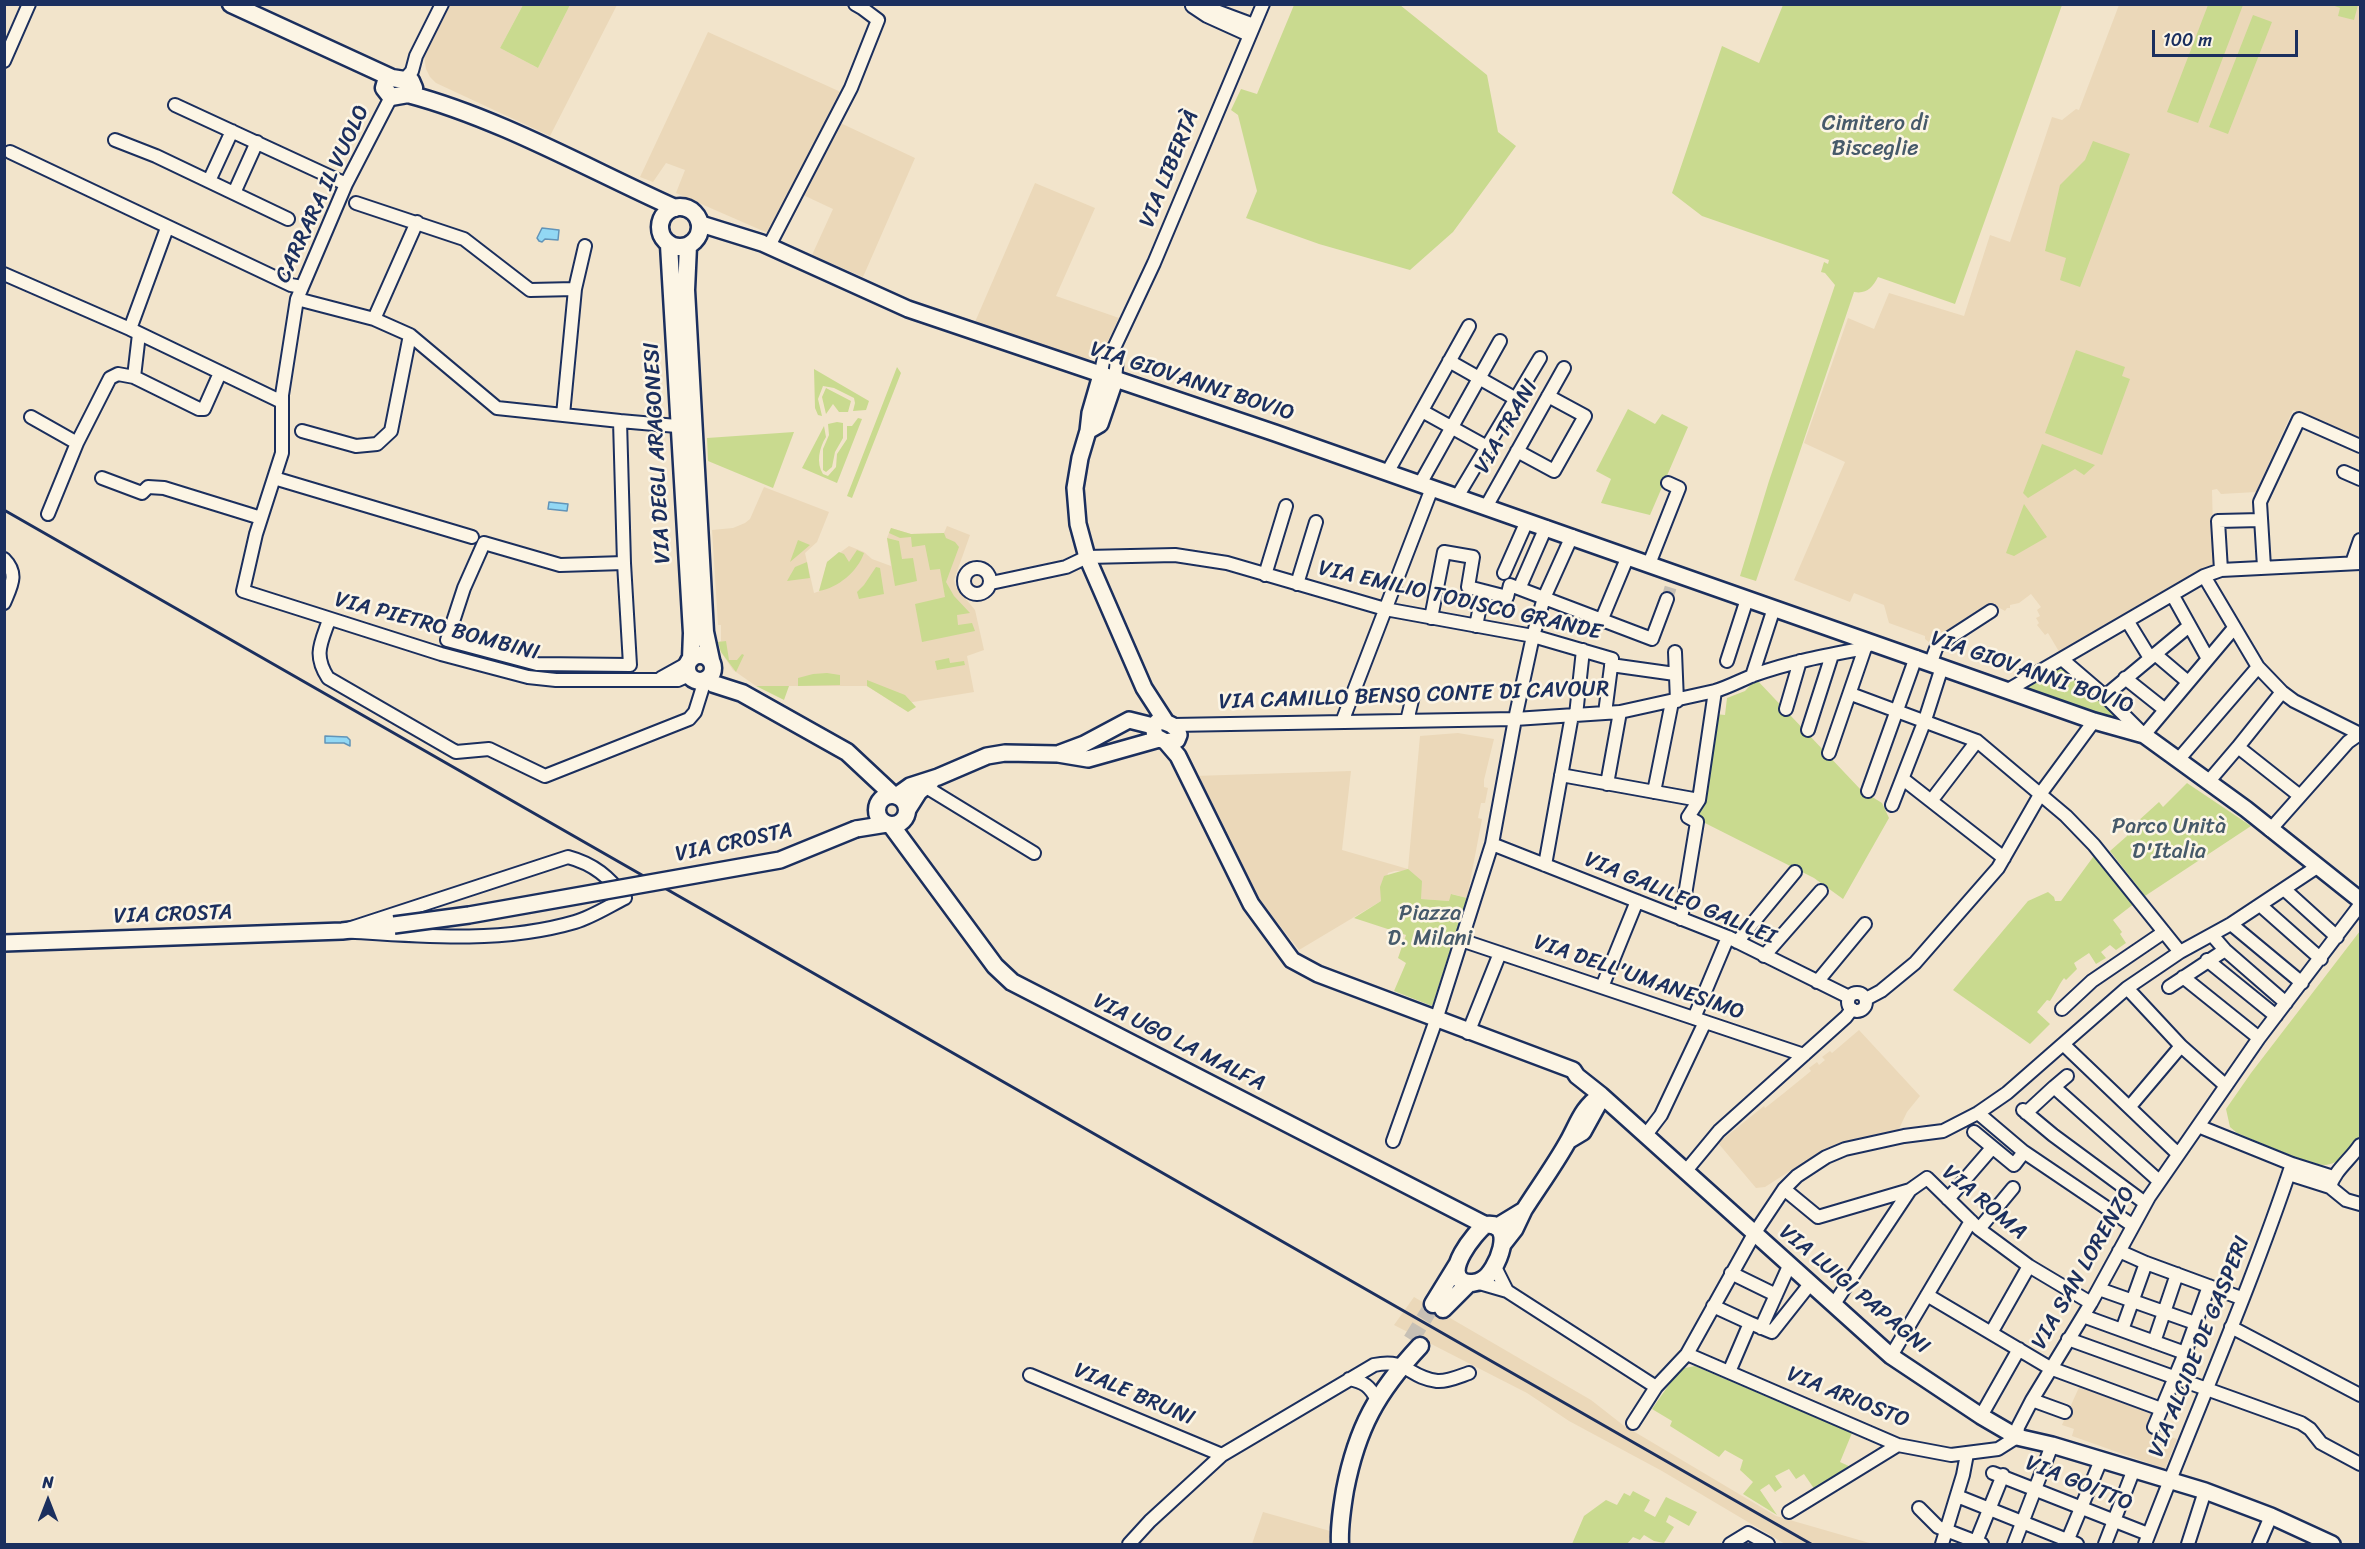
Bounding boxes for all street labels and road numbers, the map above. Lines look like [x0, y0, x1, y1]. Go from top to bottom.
street label: CARRARA IL VUOLO [270, 101, 376, 287]
street label: VIA LIBERTÀ [1135, 107, 1205, 231]
street label: VIA GIOVANNI BOVIO [1087, 337, 1297, 427]
street label: VIA DEGLI ARAGONESI [639, 342, 677, 564]
street label: VIA TRANI [1470, 375, 1544, 479]
street label: VIA EMILIO TODISCO GRANDE [1316, 556, 1604, 646]
street label: VIA PIETRO BOMBINI [332, 587, 542, 667]
street label: VIA GIOVANNI BOVIO [1927, 626, 2137, 720]
street label: VIA CAMILLO BENSO CONTE DI CAVOUR [1218, 676, 1610, 716]
street label: VIA CROSTA [673, 818, 795, 868]
street label: VIA GALILEO GALILEI [1580, 847, 1780, 951]
street label: VIA CROSTA [113, 900, 233, 930]
street label: VIA DELL'UMANESIMO [1530, 930, 1748, 1026]
street label: VIA UGO LA MALFA [1089, 988, 1269, 1098]
street label: VIA ROMA [1936, 1160, 2032, 1246]
street label: VIA SAN LORENZO [2027, 1182, 2141, 1354]
street label: VIA LUIGI PAPAGNI [1773, 1219, 1935, 1361]
street label: VIA ALCIDE DE GASPERI [2144, 1233, 2256, 1461]
street label: VIALE BRUNI [1070, 1358, 1198, 1432]
street label: VIA ARIOSTO [1783, 1361, 1913, 1435]
street label: VIA GOITTO [2021, 1451, 2137, 1517]

